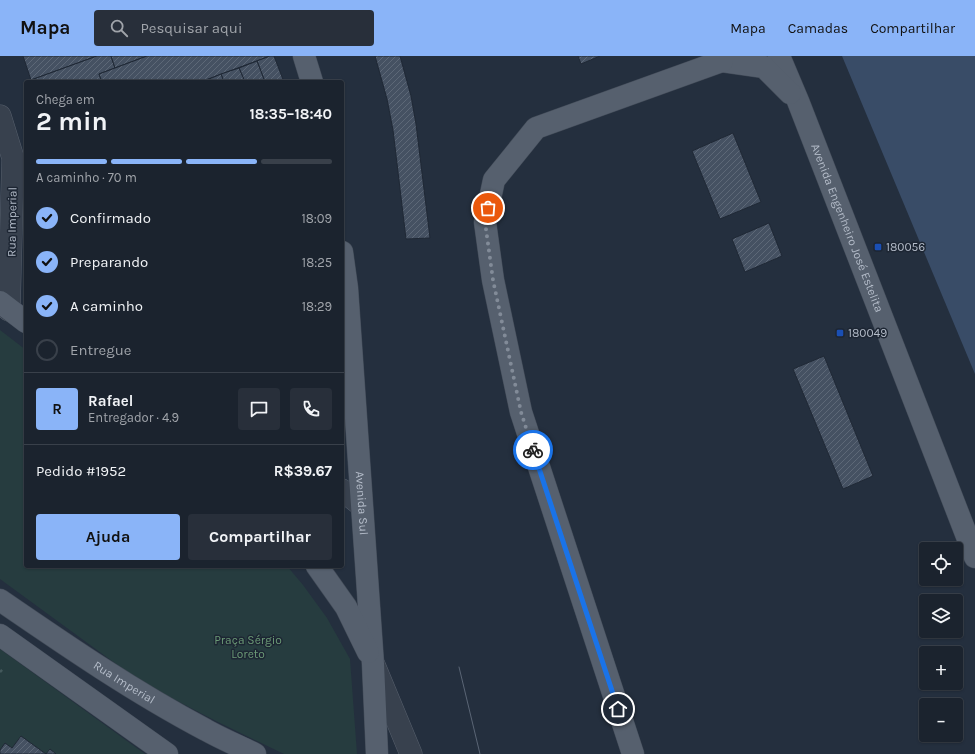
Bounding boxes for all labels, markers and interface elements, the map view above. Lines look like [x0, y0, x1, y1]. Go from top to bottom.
search box [94, 10, 374, 46]
text: Mapa [20, 17, 70, 39]
icon: search [108, 17, 130, 39]
text: Pesquisar aqui [140, 19, 242, 37]
text: Mapa [730, 20, 766, 37]
text: Camadas [788, 20, 848, 37]
text: Compartilhar [870, 20, 955, 37]
text: Chega em [36, 92, 95, 107]
text: 18:35–18:40 [249, 105, 332, 123]
text: 2 min [36, 106, 108, 137]
street label: Avenida Engenheiro José Estelita [808, 142, 886, 314]
text: A caminho · 70 m [36, 170, 137, 185]
street label: Rua Imperial [4, 187, 20, 257]
pin [471, 191, 505, 225]
icon: bag [477, 197, 499, 219]
icon: check [36, 207, 58, 229]
text: Confirmado [70, 209, 151, 227]
text: 18:09 [301, 211, 332, 226]
place label: 180056 [886, 240, 925, 254]
marker: 180056 [873, 242, 883, 252]
icon: check [36, 251, 58, 273]
text: Preparando [70, 253, 148, 271]
text: 18:25 [302, 255, 332, 270]
icon: check [36, 295, 58, 317]
text: A caminho [70, 297, 143, 315]
text: 18:29 [302, 299, 332, 314]
place label: 180049 [848, 326, 887, 340]
marker: 180049 [835, 328, 845, 338]
text: Entregue [70, 341, 132, 359]
button: chat [238, 388, 280, 430]
button: phone [290, 388, 332, 430]
text: Rafael [88, 392, 133, 410]
text: R [52, 400, 62, 418]
text: Entregador · 4.9 [88, 410, 179, 425]
courier [513, 430, 553, 470]
icon: bike [522, 439, 544, 461]
text: Pedido #1952 [36, 462, 126, 480]
text: R$39.67 [274, 462, 332, 480]
street label: Avenida Sul [353, 471, 371, 536]
button: Ajuda [36, 514, 180, 560]
button: Compartilhar [188, 514, 332, 560]
map controls [919, 542, 963, 742]
button: locate [919, 542, 963, 586]
button: layers [919, 594, 963, 638]
park label: Praça Sérgio Loreto [214, 633, 282, 661]
button: + [919, 646, 963, 690]
street label: Rua Imperial [91, 658, 157, 707]
pin [601, 692, 635, 726]
icon: home [607, 698, 629, 720]
button: − [919, 698, 963, 742]

